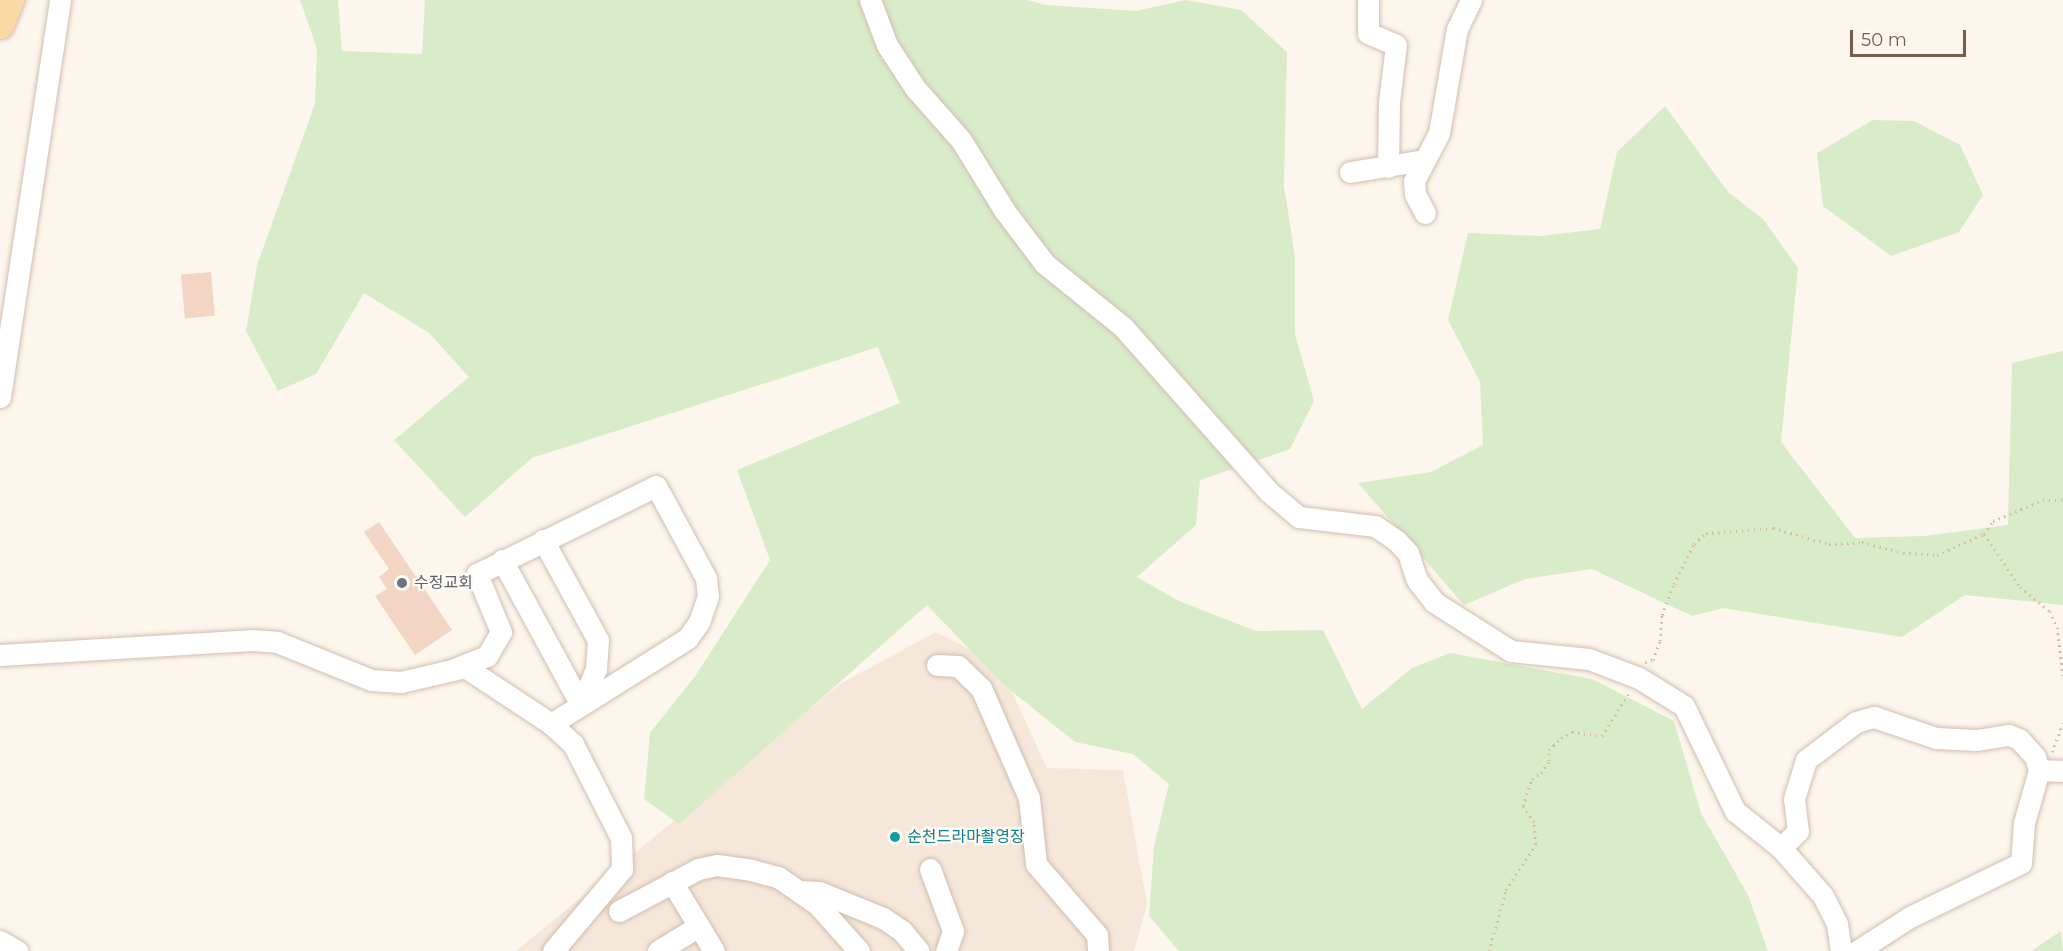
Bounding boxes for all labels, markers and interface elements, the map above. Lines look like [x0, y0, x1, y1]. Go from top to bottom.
scale bar [1853, 18, 1968, 56]
text: 50 m [1861, 29, 1907, 51]
place label: 수정교회 [414, 573, 473, 593]
marker: 수정교회 [395, 576, 409, 590]
place label: 순천드라마촬영장 [907, 827, 1025, 847]
marker: 순천드라마촬영장 [888, 830, 902, 844]

